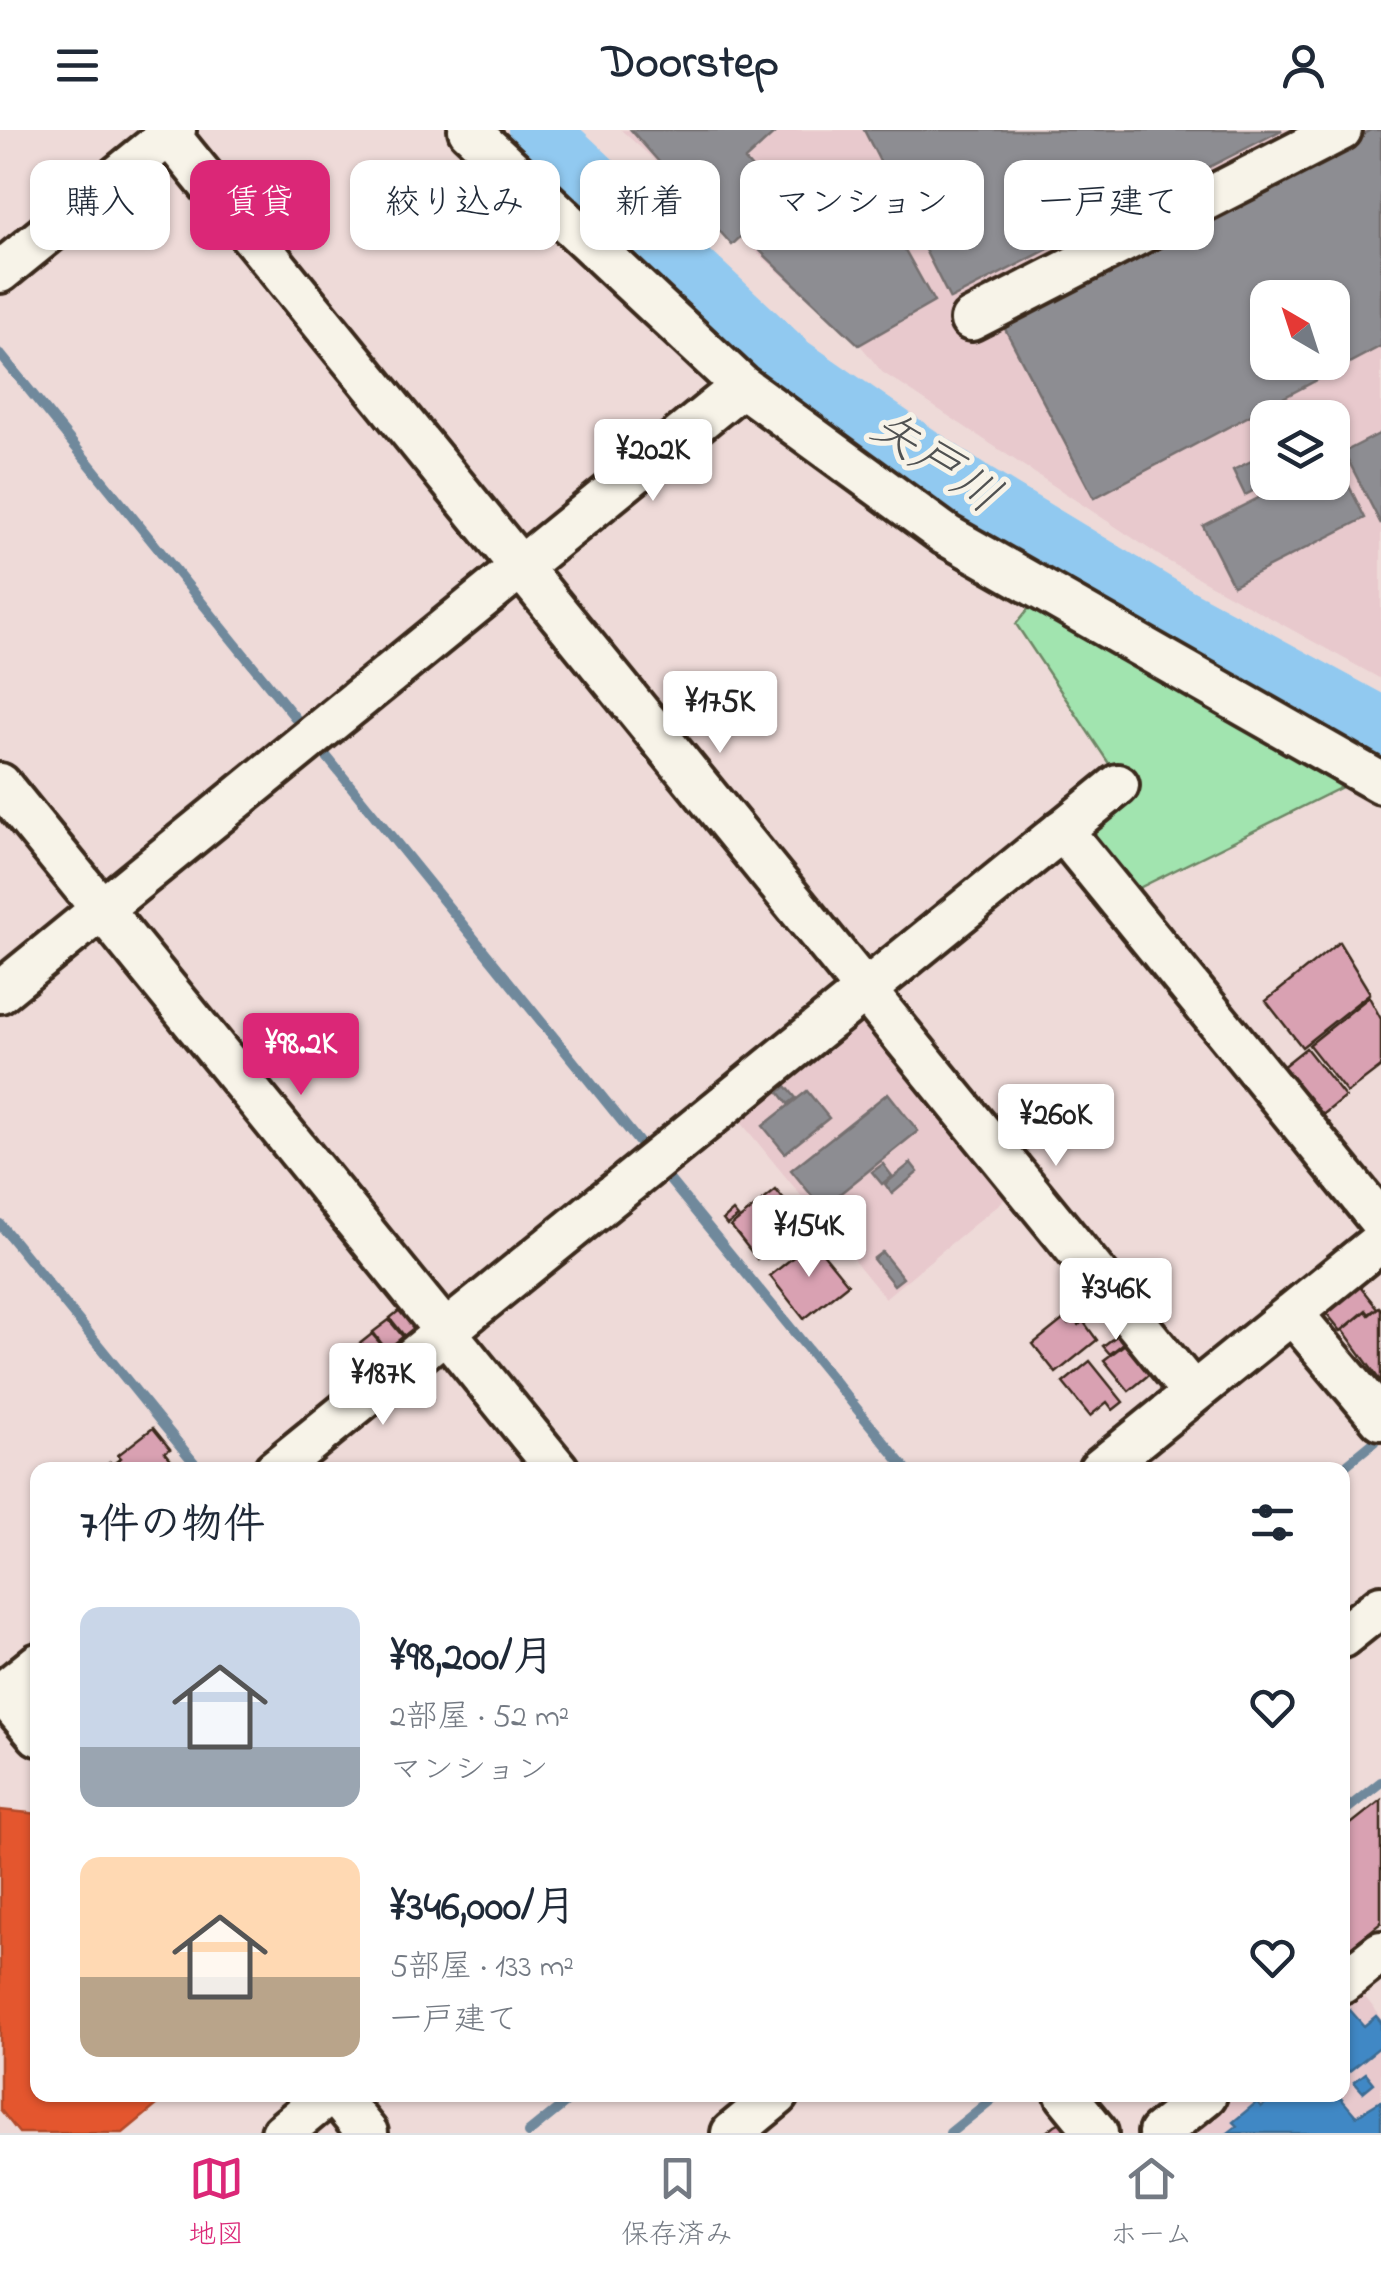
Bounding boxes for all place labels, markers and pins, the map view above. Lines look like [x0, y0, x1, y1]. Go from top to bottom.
pin: ¥202K [583, 419, 723, 504]
pin: ¥175K [650, 671, 790, 756]
pin: ¥98.2K [220, 1013, 382, 1098]
pin: ¥260K [986, 1084, 1126, 1169]
pin: ¥154K [739, 1195, 879, 1280]
pin: ¥346K [1046, 1258, 1186, 1343]
pin: ¥187K [313, 1343, 453, 1428]

